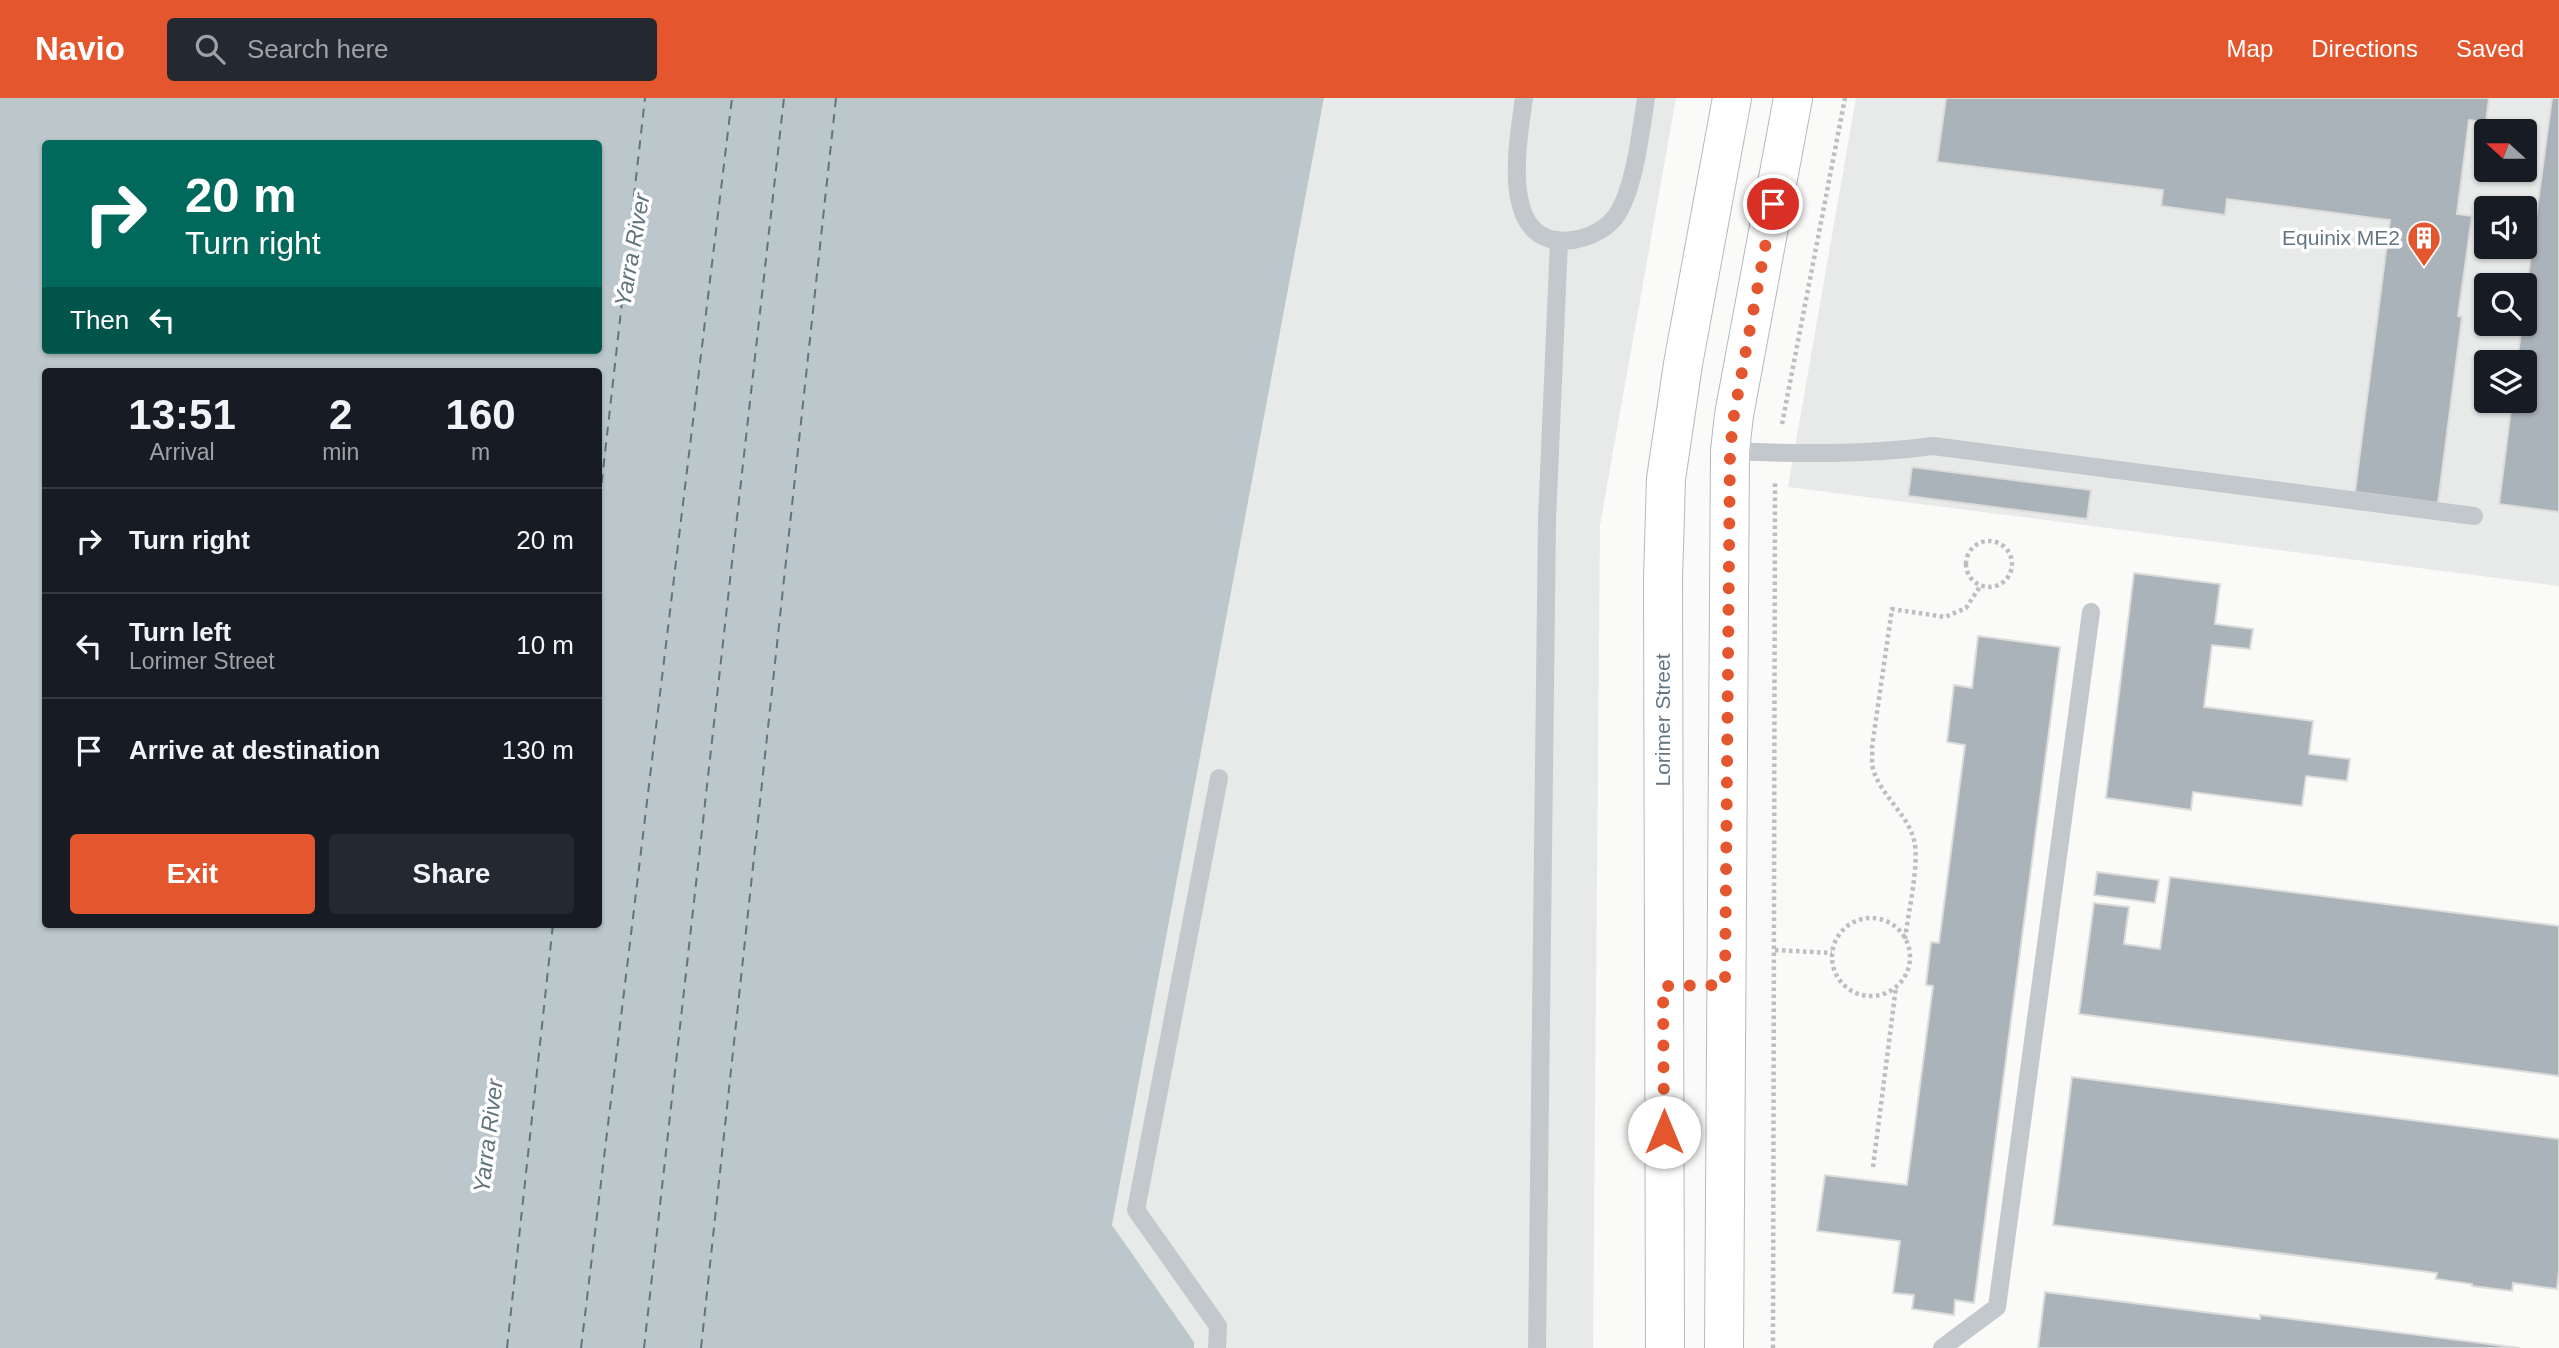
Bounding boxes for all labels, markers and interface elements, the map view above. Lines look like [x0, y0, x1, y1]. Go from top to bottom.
search box [167, 18, 657, 81]
text: Navio [35, 30, 125, 67]
icon: search [191, 30, 229, 68]
text: Search here [247, 34, 389, 64]
text: Map [2227, 35, 2273, 62]
text: Directions [2311, 35, 2418, 62]
text: Saved [2456, 35, 2524, 62]
north arrow [2474, 119, 2538, 182]
map controls [2474, 119, 2537, 413]
icon: right [70, 168, 161, 259]
text: 20 m [185, 168, 297, 222]
pin [1743, 174, 1803, 234]
icon: arrive [1754, 185, 1792, 223]
water label: Yarra River [609, 190, 655, 309]
button: sound [2474, 196, 2537, 259]
building icon: Equinix ME2 [2405, 219, 2443, 268]
text: Turn right [185, 225, 321, 261]
place label: Equinix ME2 [2282, 226, 2400, 249]
button: search [2474, 273, 2537, 336]
icon: left [143, 301, 181, 339]
text: Then [70, 305, 129, 335]
button: layers [2474, 350, 2537, 413]
text: 13:51 [128, 391, 236, 438]
text: 2 [329, 391, 352, 438]
text: 160 [446, 391, 516, 438]
text: Arrival [149, 439, 215, 465]
text: min [322, 439, 359, 465]
text: m [471, 439, 490, 465]
icon: right [70, 522, 108, 560]
text: Turn right [129, 525, 250, 555]
text: 20 m [516, 525, 574, 555]
text: Turn left [129, 617, 231, 647]
icon: left [70, 627, 108, 665]
text: 10 m [516, 630, 574, 660]
text: Lorimer Street [129, 648, 275, 674]
street label: Lorimer Street [1651, 653, 1674, 787]
icon: arrive [70, 732, 108, 770]
text: Arrive at destination [129, 735, 380, 765]
text: 130 m [502, 735, 574, 765]
button: Exit [70, 834, 315, 914]
button: Share [329, 834, 574, 914]
water label: Yarra River [468, 1076, 508, 1194]
position arrow [1627, 1095, 1701, 1169]

